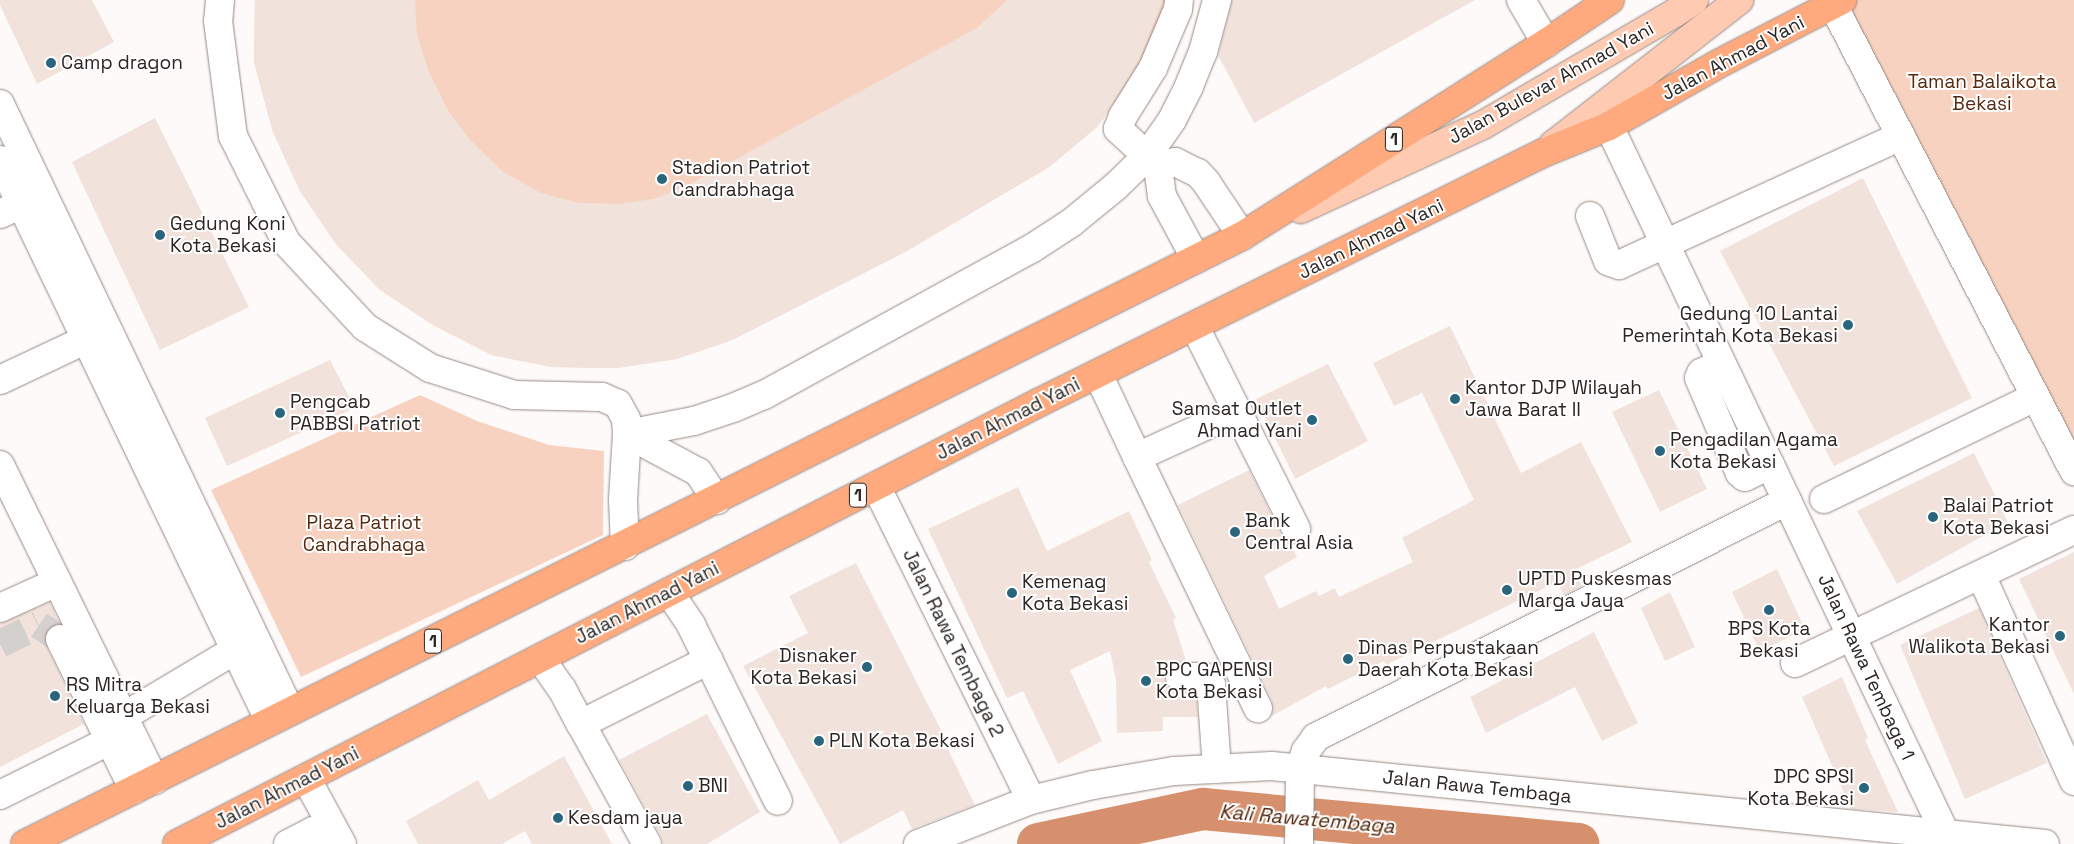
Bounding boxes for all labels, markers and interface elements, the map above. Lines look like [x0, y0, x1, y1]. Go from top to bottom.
street label: Jalan Ahmad Yani [1658, 11, 1808, 105]
street label: Jalan Bulevar Ahmad Yani [1444, 17, 1658, 149]
place label: Camp dragon [61, 52, 183, 74]
marker: Camp dragon [45, 57, 57, 69]
park label: Taman Balaikota Bekasi [1908, 71, 2056, 115]
road number: 1 [1384, 124, 1404, 154]
place label: Stadion Patriot Candrabhaga [672, 157, 810, 201]
marker: Stadion Patriot Candrabhaga [656, 173, 668, 185]
street label: Jalan Ahmad Yani [1295, 194, 1447, 284]
place label: Gedung Koni Kota Bekasi [170, 213, 286, 257]
marker: Gedung Koni Kota Bekasi [154, 229, 166, 241]
place label: Gedung 10 Lantai Pemerintah Kota Bekasi [1622, 303, 1838, 347]
marker: Gedung 10 Lantai Pemerintah Kota Bekasi [1842, 319, 1854, 331]
street label: Jalan Ahmad Yani [932, 373, 1084, 465]
place label: Kantor DJP Wilayah Jawa Barat II [1465, 377, 1642, 421]
place label: Pengcab PABBSI Patriot [290, 391, 421, 435]
marker: Kantor DJP Wilayah Jawa Barat II [1449, 393, 1461, 405]
place label: Samsat Outlet Ahmad Yani [1172, 398, 1302, 442]
marker: Pengcab PABBSI Patriot [274, 407, 286, 419]
marker: Samsat Outlet Ahmad Yani [1306, 414, 1318, 426]
place label: Pengadilan Agama Kota Bekasi [1670, 429, 1838, 473]
marker: Pengadilan Agama Kota Bekasi [1654, 445, 1666, 457]
road number: 1 [848, 480, 868, 510]
place label: Balai Patriot Kota Bekasi [1943, 495, 2054, 539]
place label: Bank Central Asia [1245, 510, 1353, 554]
marker: Balai Patriot Kota Bekasi [1927, 511, 1939, 523]
park label: Plaza Patriot Candrabhaga [303, 512, 425, 556]
marker: Bank Central Asia [1229, 526, 1241, 538]
street label: Jalan Rawa Tembaga 2 [897, 545, 1009, 741]
street label: Jalan Ahmad Yani [571, 557, 723, 649]
place label: UPTD Puskesmas Marga Jaya [1518, 568, 1672, 612]
street label: Jalan Rawa Tembaga 1 [1813, 570, 1919, 764]
place label: Kemenag Kota Bekasi [1022, 571, 1128, 615]
marker: UPTD Puskesmas Marga Jaya [1500, 583, 1514, 597]
marker: Kemenag Kota Bekasi [1006, 587, 1018, 599]
marker: BPS Kota Bekasi [1763, 604, 1775, 616]
place label: Kantor Walikota Bekasi [1908, 614, 2050, 658]
place label: BPS Kota Bekasi [1728, 618, 1810, 662]
road number: 1 [423, 626, 443, 656]
marker: Kantor Walikota Bekasi [2054, 630, 2066, 642]
place label: Dinas Perpustakaan Daerah Kota Bekasi [1358, 637, 1539, 681]
place label: Disnaker Kota Bekasi [751, 645, 857, 689]
marker: Dinas Perpustakaan Daerah Kota Bekasi [1342, 653, 1354, 665]
place label: BPC GAPENSI Kota Bekasi [1156, 659, 1273, 703]
marker: Disnaker Kota Bekasi [861, 661, 873, 673]
place label: RS Mitra Keluarga Bekasi [66, 674, 210, 718]
marker: BPC GAPENSI Kota Bekasi [1140, 675, 1152, 687]
marker: RS Mitra Keluarga Bekasi [48, 689, 62, 703]
place label: PLN Kota Bekasi [829, 730, 975, 752]
marker: PLN Kota Bekasi [813, 735, 825, 747]
street label: Jalan Ahmad Yani [211, 742, 363, 834]
street label: Jalan Rawa Tembaga [1381, 766, 1573, 808]
place label: DPC SPSI Kota Bekasi [1748, 766, 1854, 810]
place label: BNI [698, 775, 728, 797]
marker: BNI [682, 780, 694, 792]
marker: DPC SPSI Kota Bekasi [1858, 782, 1870, 794]
water label: Kali Rawatembaga [1218, 799, 1396, 839]
place label: Kesdam jaya [568, 807, 683, 829]
marker: Kesdam jaya [552, 812, 564, 824]

